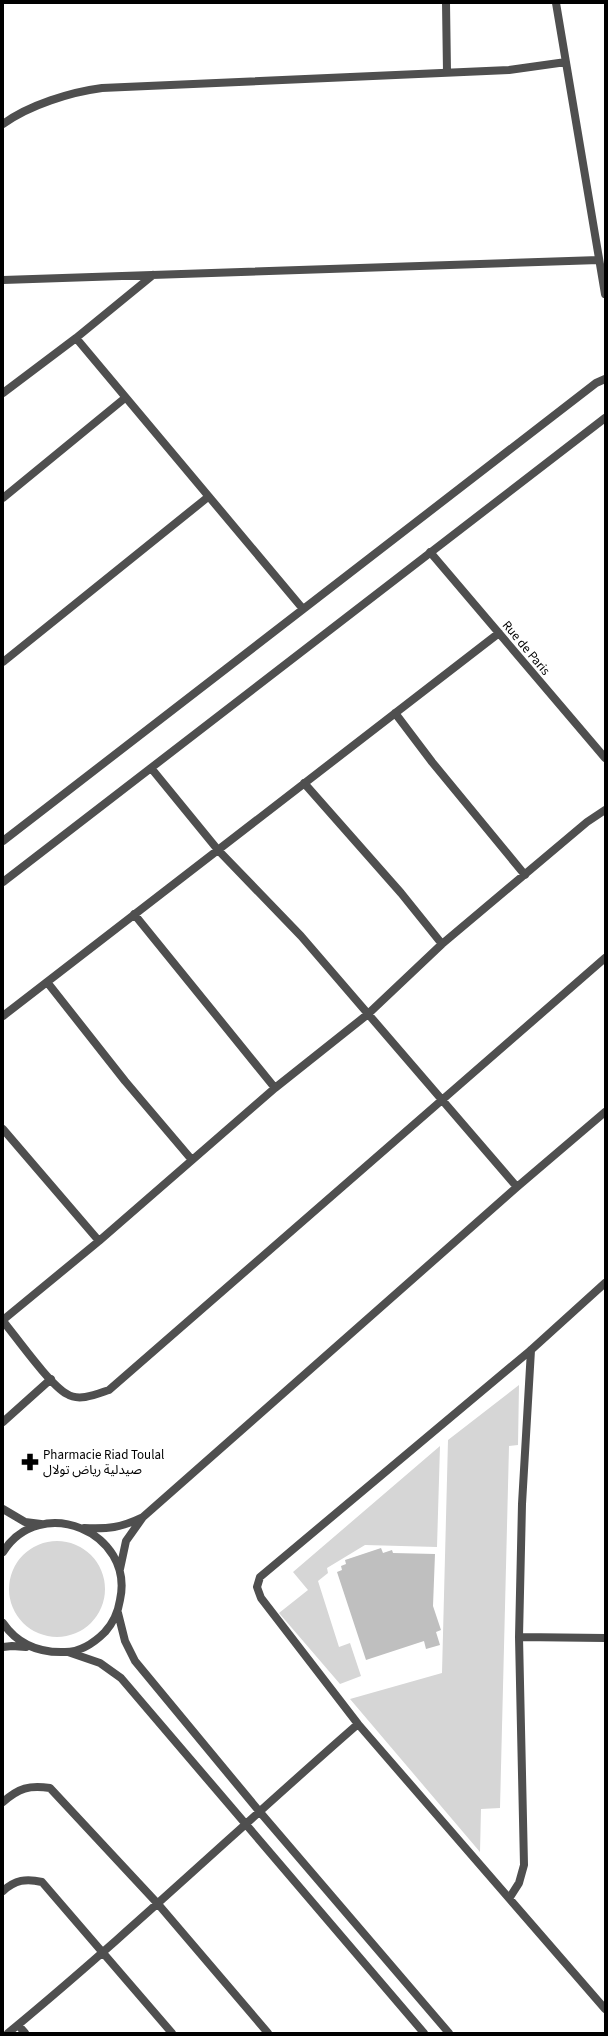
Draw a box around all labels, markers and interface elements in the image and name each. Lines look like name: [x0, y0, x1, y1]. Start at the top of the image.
street label: Rue de Paris: [498, 617, 555, 680]
place label: Pharmacie Riad Toulal صيدلية رياض تولال: [43, 1446, 164, 1479]
pharmacy icon: Pharmacie Riad Toulal صيدلية رياض تولال: [20, 1452, 40, 1472]

